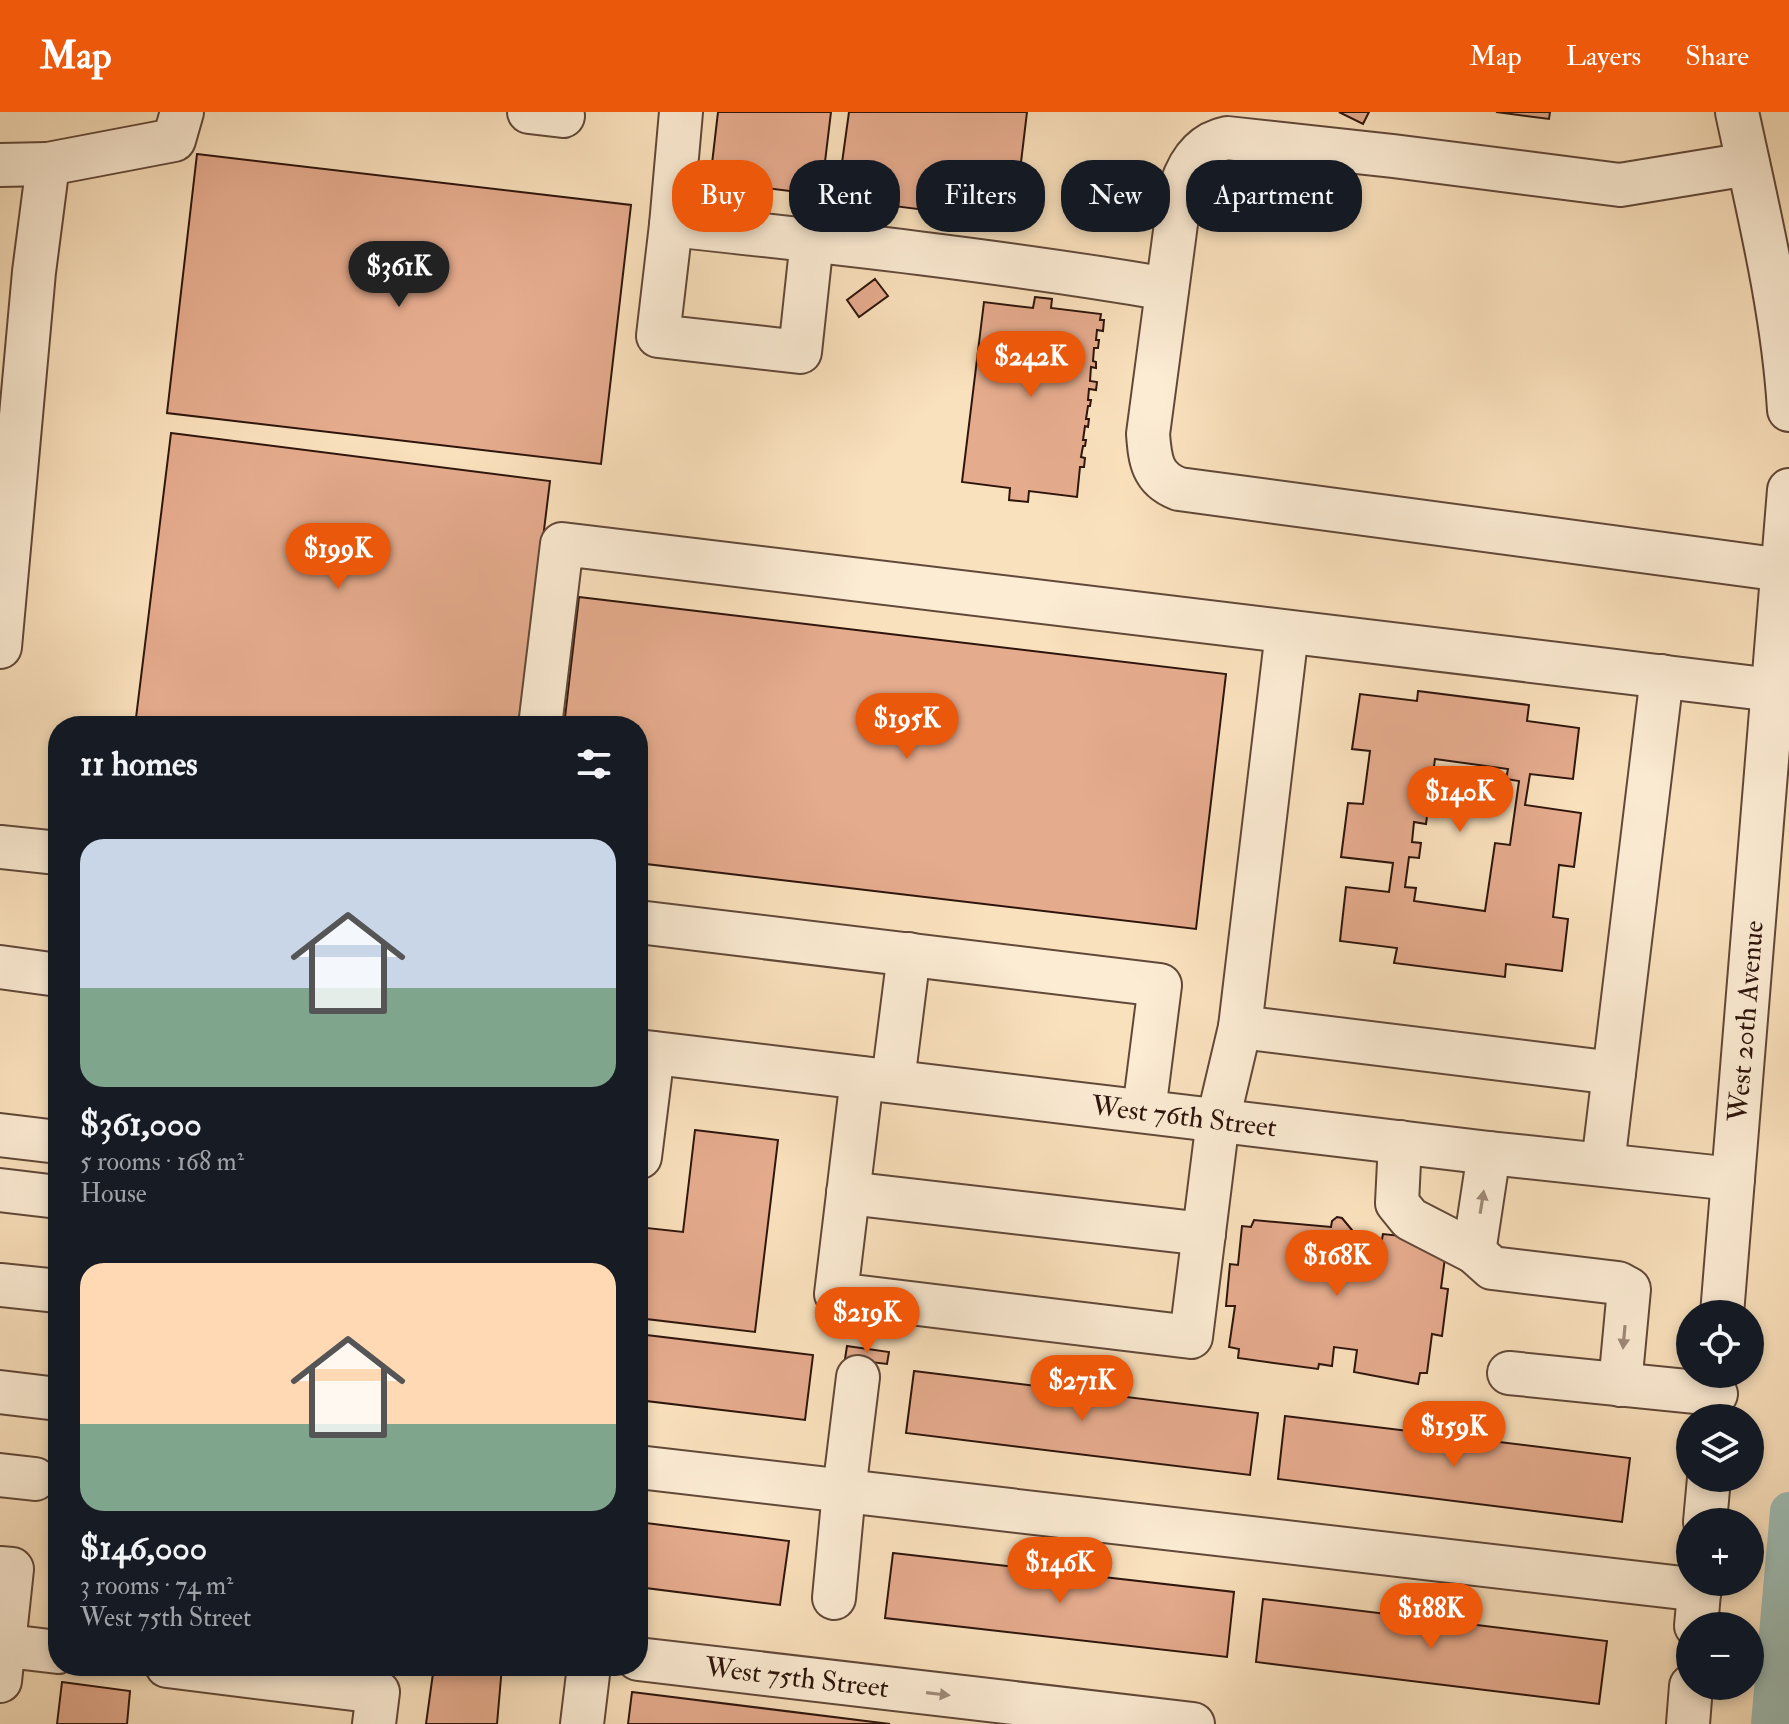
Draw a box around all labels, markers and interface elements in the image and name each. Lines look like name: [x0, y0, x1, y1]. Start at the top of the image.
text: Map: [40, 32, 111, 80]
text: Map: [1469, 39, 1522, 74]
text: Layers: [1566, 39, 1641, 74]
text: Share: [1685, 39, 1749, 74]
chip: Buy: [672, 160, 773, 232]
chip: Rent: [789, 160, 900, 232]
chip: Filters: [916, 160, 1045, 232]
chip: New: [1061, 160, 1170, 232]
chip: Apartment: [1186, 160, 1362, 232]
pin: $361K: [343, 241, 455, 309]
text: $361K: [366, 251, 432, 283]
pin: $242K: [975, 331, 1087, 399]
text: $242K: [994, 341, 1068, 373]
pin: $199K: [282, 523, 394, 591]
text: $199K: [304, 533, 372, 565]
pin: $195K: [851, 693, 963, 761]
text: $195K: [874, 703, 940, 735]
icon: filters: [572, 742, 616, 786]
text: 11 homes: [80, 743, 198, 786]
pin: $140K: [1404, 766, 1516, 834]
text: $140K: [1425, 776, 1495, 808]
icon: home: [276, 891, 420, 1035]
street label: West 20th Avenue: [1720, 919, 1771, 1124]
street label: West 76th Street: [1088, 1088, 1279, 1145]
text: $361,000: [80, 1103, 202, 1146]
text: 5 rooms · 168 m²: [80, 1146, 244, 1178]
text: House: [80, 1178, 147, 1210]
one-way arrow: [1476, 1189, 1489, 1214]
pin: $168K: [1281, 1230, 1393, 1298]
text: $168K: [1303, 1240, 1371, 1272]
pin: $219K: [811, 1287, 923, 1355]
text: $219K: [833, 1297, 901, 1329]
map controls: [1676, 1300, 1764, 1700]
button: locate: [1676, 1300, 1764, 1388]
icon: home: [276, 1315, 420, 1459]
one-way arrow: [1618, 1325, 1631, 1350]
pin: $271K: [1026, 1355, 1138, 1423]
text: $271K: [1048, 1365, 1116, 1397]
pin: $159K: [1398, 1401, 1510, 1469]
button: layers: [1676, 1404, 1764, 1492]
text: $159K: [1421, 1411, 1487, 1443]
button: +: [1676, 1508, 1764, 1596]
text: $146,000: [80, 1527, 207, 1570]
pin: $146K: [1004, 1537, 1116, 1605]
text: $146K: [1025, 1547, 1095, 1579]
text: 3 rooms · 74 m²: [80, 1570, 233, 1602]
pin: $188K: [1375, 1583, 1487, 1651]
text: $188K: [1398, 1593, 1464, 1625]
text: West 75th Street: [80, 1602, 251, 1634]
button: −: [1676, 1612, 1764, 1700]
street label: West 75th Street: [702, 1649, 891, 1706]
one-way arrow: [926, 1688, 951, 1701]

